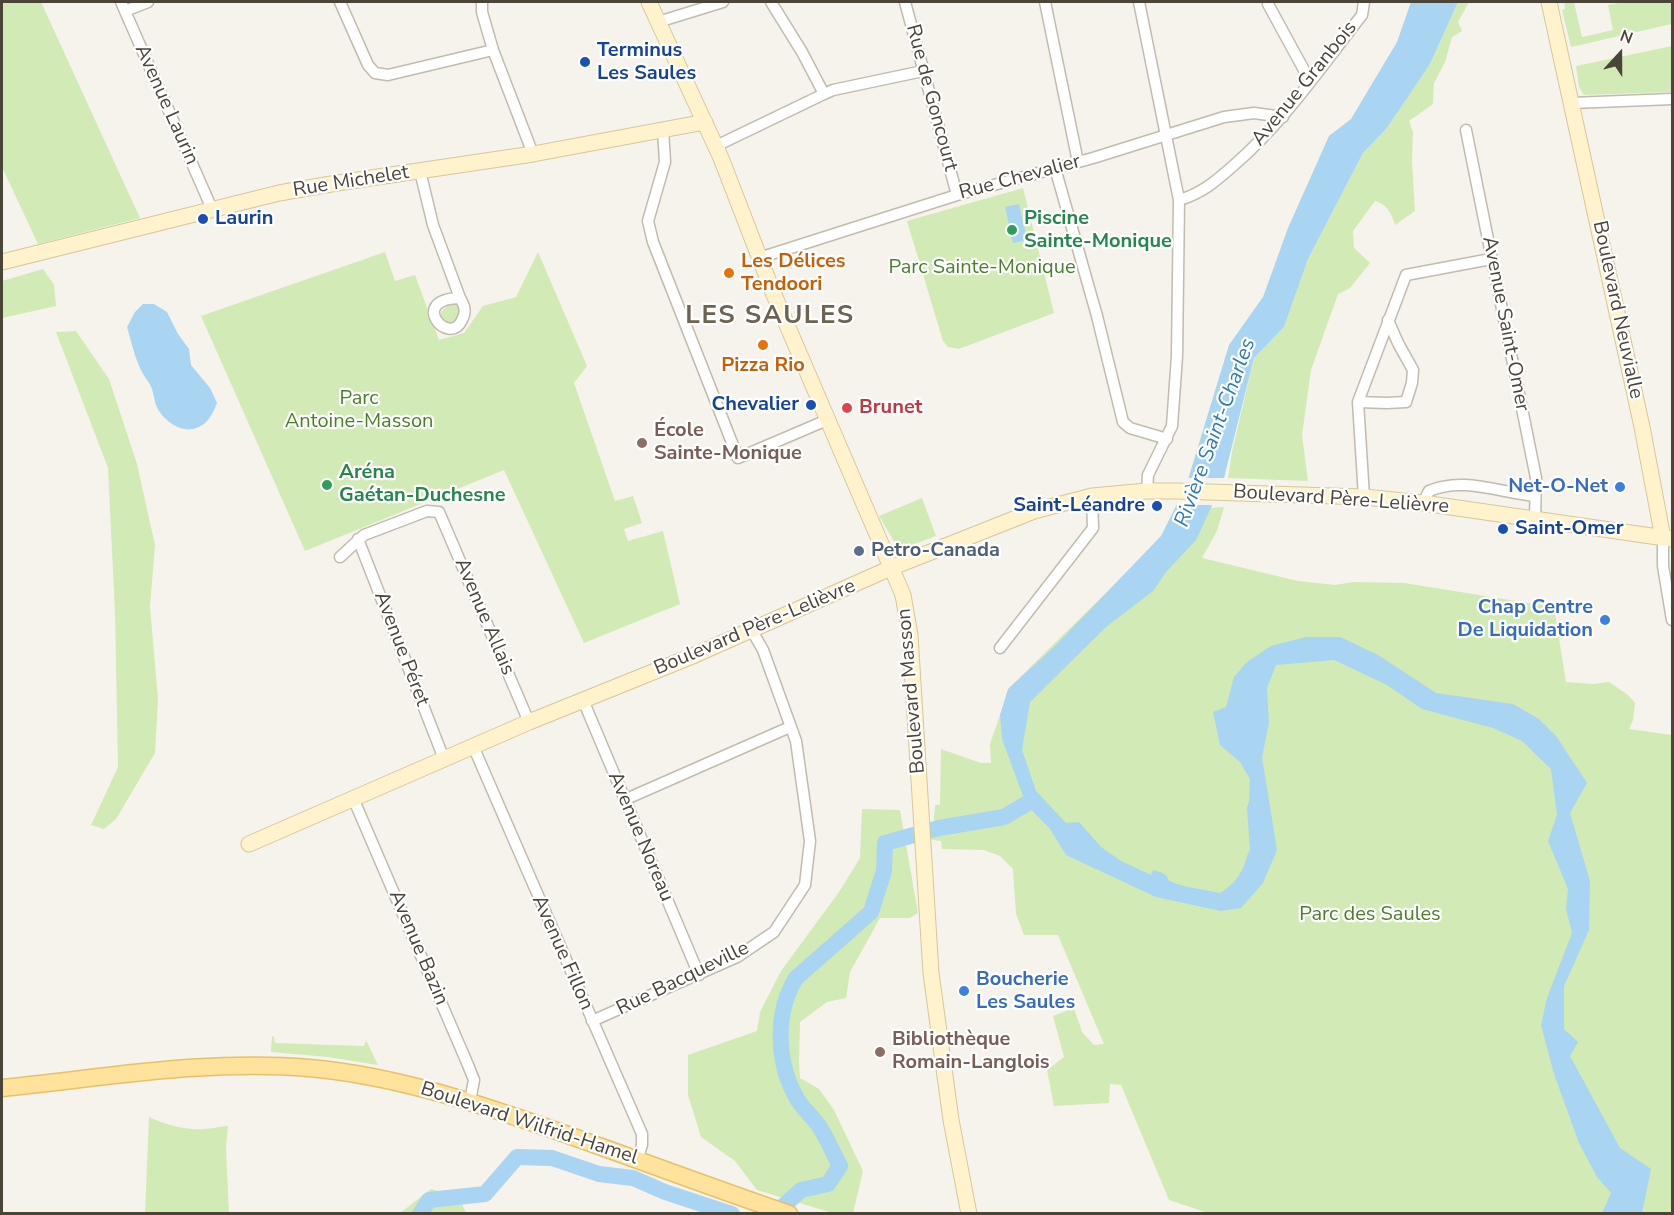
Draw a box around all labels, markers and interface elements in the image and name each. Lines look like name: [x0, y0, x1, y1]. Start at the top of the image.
street label: Avenue Granbois: [1247, 17, 1363, 151]
street label: Rue de Goncourt: [900, 22, 962, 174]
north arrow: [1590, 24, 1650, 84]
text: N: [1617, 25, 1636, 50]
place label: Terminus Les Saules: [597, 39, 696, 86]
street label: Avenue Laurin: [129, 41, 203, 169]
marker: Terminus Les Saules: [578, 55, 592, 69]
street label: Rue Chevalier: [957, 150, 1083, 206]
street label: Rue Michelet: [291, 161, 411, 203]
place label: Laurin: [215, 207, 273, 231]
place label: Piscine Sainte-Monique: [1024, 207, 1172, 254]
marker: Laurin: [196, 212, 210, 226]
street label: Boulevard Neuvialle: [1586, 219, 1648, 401]
marker: Piscine Sainte-Monique: [1005, 223, 1019, 237]
street label: Avenue Saint-Omer: [1476, 235, 1534, 413]
place label: Les Délices Tendoori: [741, 250, 846, 297]
park label: Parc Sainte-Monique: [888, 256, 1076, 280]
marker: Les Délices Tendoori: [722, 266, 736, 280]
district label: LES SAULES: [685, 301, 855, 333]
water label: Rivière Saint-Charles: [1170, 335, 1262, 531]
marker: Pizza Rio: [756, 338, 770, 352]
place label: Pizza Rio: [721, 354, 805, 378]
park label: Parc Antoine-Masson: [285, 387, 433, 434]
place label: Chevalier: [712, 393, 799, 417]
place label: Brunet: [859, 396, 922, 420]
marker: Chevalier: [804, 398, 818, 412]
marker: Brunet: [840, 401, 854, 415]
place label: École Sainte-Monique: [654, 419, 802, 466]
marker: École Sainte-Monique: [635, 436, 649, 450]
place label: Aréna Gaétan-Duchesne: [339, 461, 506, 508]
place label: Net-O-Net: [1508, 475, 1608, 499]
marker: Aréna Gaétan-Duchesne: [320, 478, 334, 492]
street label: Boulevard Père-Lelièvre: [1232, 480, 1450, 520]
marker: Net-O-Net: [1613, 480, 1627, 494]
place label: Saint-Léandre: [1013, 494, 1145, 518]
marker: Saint-Léandre: [1150, 499, 1164, 513]
place label: Saint-Omer: [1515, 517, 1624, 541]
marker: Saint-Omer: [1496, 522, 1510, 536]
place label: Petro-Canada: [871, 539, 1000, 563]
marker: Petro-Canada: [852, 544, 866, 558]
street label: Avenue Allais: [449, 555, 519, 679]
street label: Boulevard Père-Lelièvre: [651, 575, 859, 681]
street label: Avenue Péret: [368, 588, 434, 710]
place label: Chap Centre De Liquidation: [1458, 596, 1593, 643]
street label: Boulevard Masson: [893, 607, 931, 775]
marker: Chap Centre De Liquidation: [1598, 613, 1612, 627]
street label: Avenue Noreau: [602, 769, 678, 905]
street label: Avenue Bazin: [383, 887, 453, 1009]
street label: Avenue Fillon: [526, 892, 598, 1014]
park label: Parc des Saules: [1299, 903, 1441, 927]
street label: Rue Bacqueville: [613, 937, 753, 1021]
place label: Boucherie Les Saules: [976, 968, 1075, 1015]
marker: Boucherie Les Saules: [957, 984, 971, 998]
place label: Bibliothèque Romain-Langlois: [892, 1028, 1050, 1075]
marker: Bibliothèque Romain-Langlois: [873, 1045, 887, 1059]
street label: Boulevard Wilfrid-Hamel: [417, 1077, 641, 1171]

